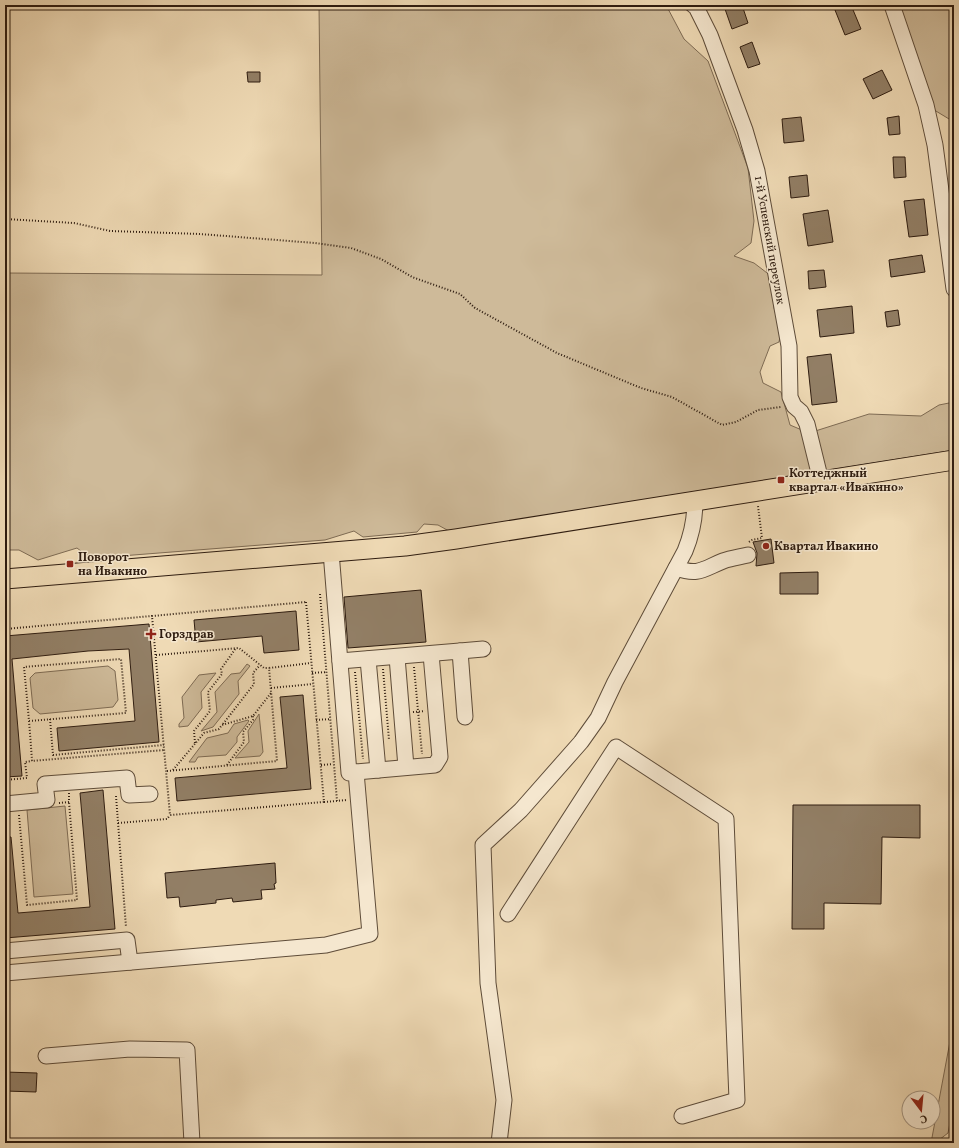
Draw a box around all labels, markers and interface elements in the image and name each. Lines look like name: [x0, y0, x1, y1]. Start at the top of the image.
street label: 1-й Успенский переулок: [750, 175, 788, 306]
place label: Коттеджный квартал «Ивакино»: [789, 466, 904, 496]
marker: Коттеджный квартал «Ивакино»: [776, 475, 786, 485]
place label: Квартал Ивакино: [774, 539, 879, 555]
marker: Квартал Ивакино: [761, 541, 771, 551]
place label: Поворот на Ивакино: [78, 550, 147, 580]
marker: Поворот на Ивакино: [65, 559, 75, 569]
place label: Горздрав: [159, 627, 214, 643]
marker: Горздрав: [146, 629, 156, 639]
north arrow: [901, 1090, 941, 1130]
text: С: [918, 1110, 929, 1126]

